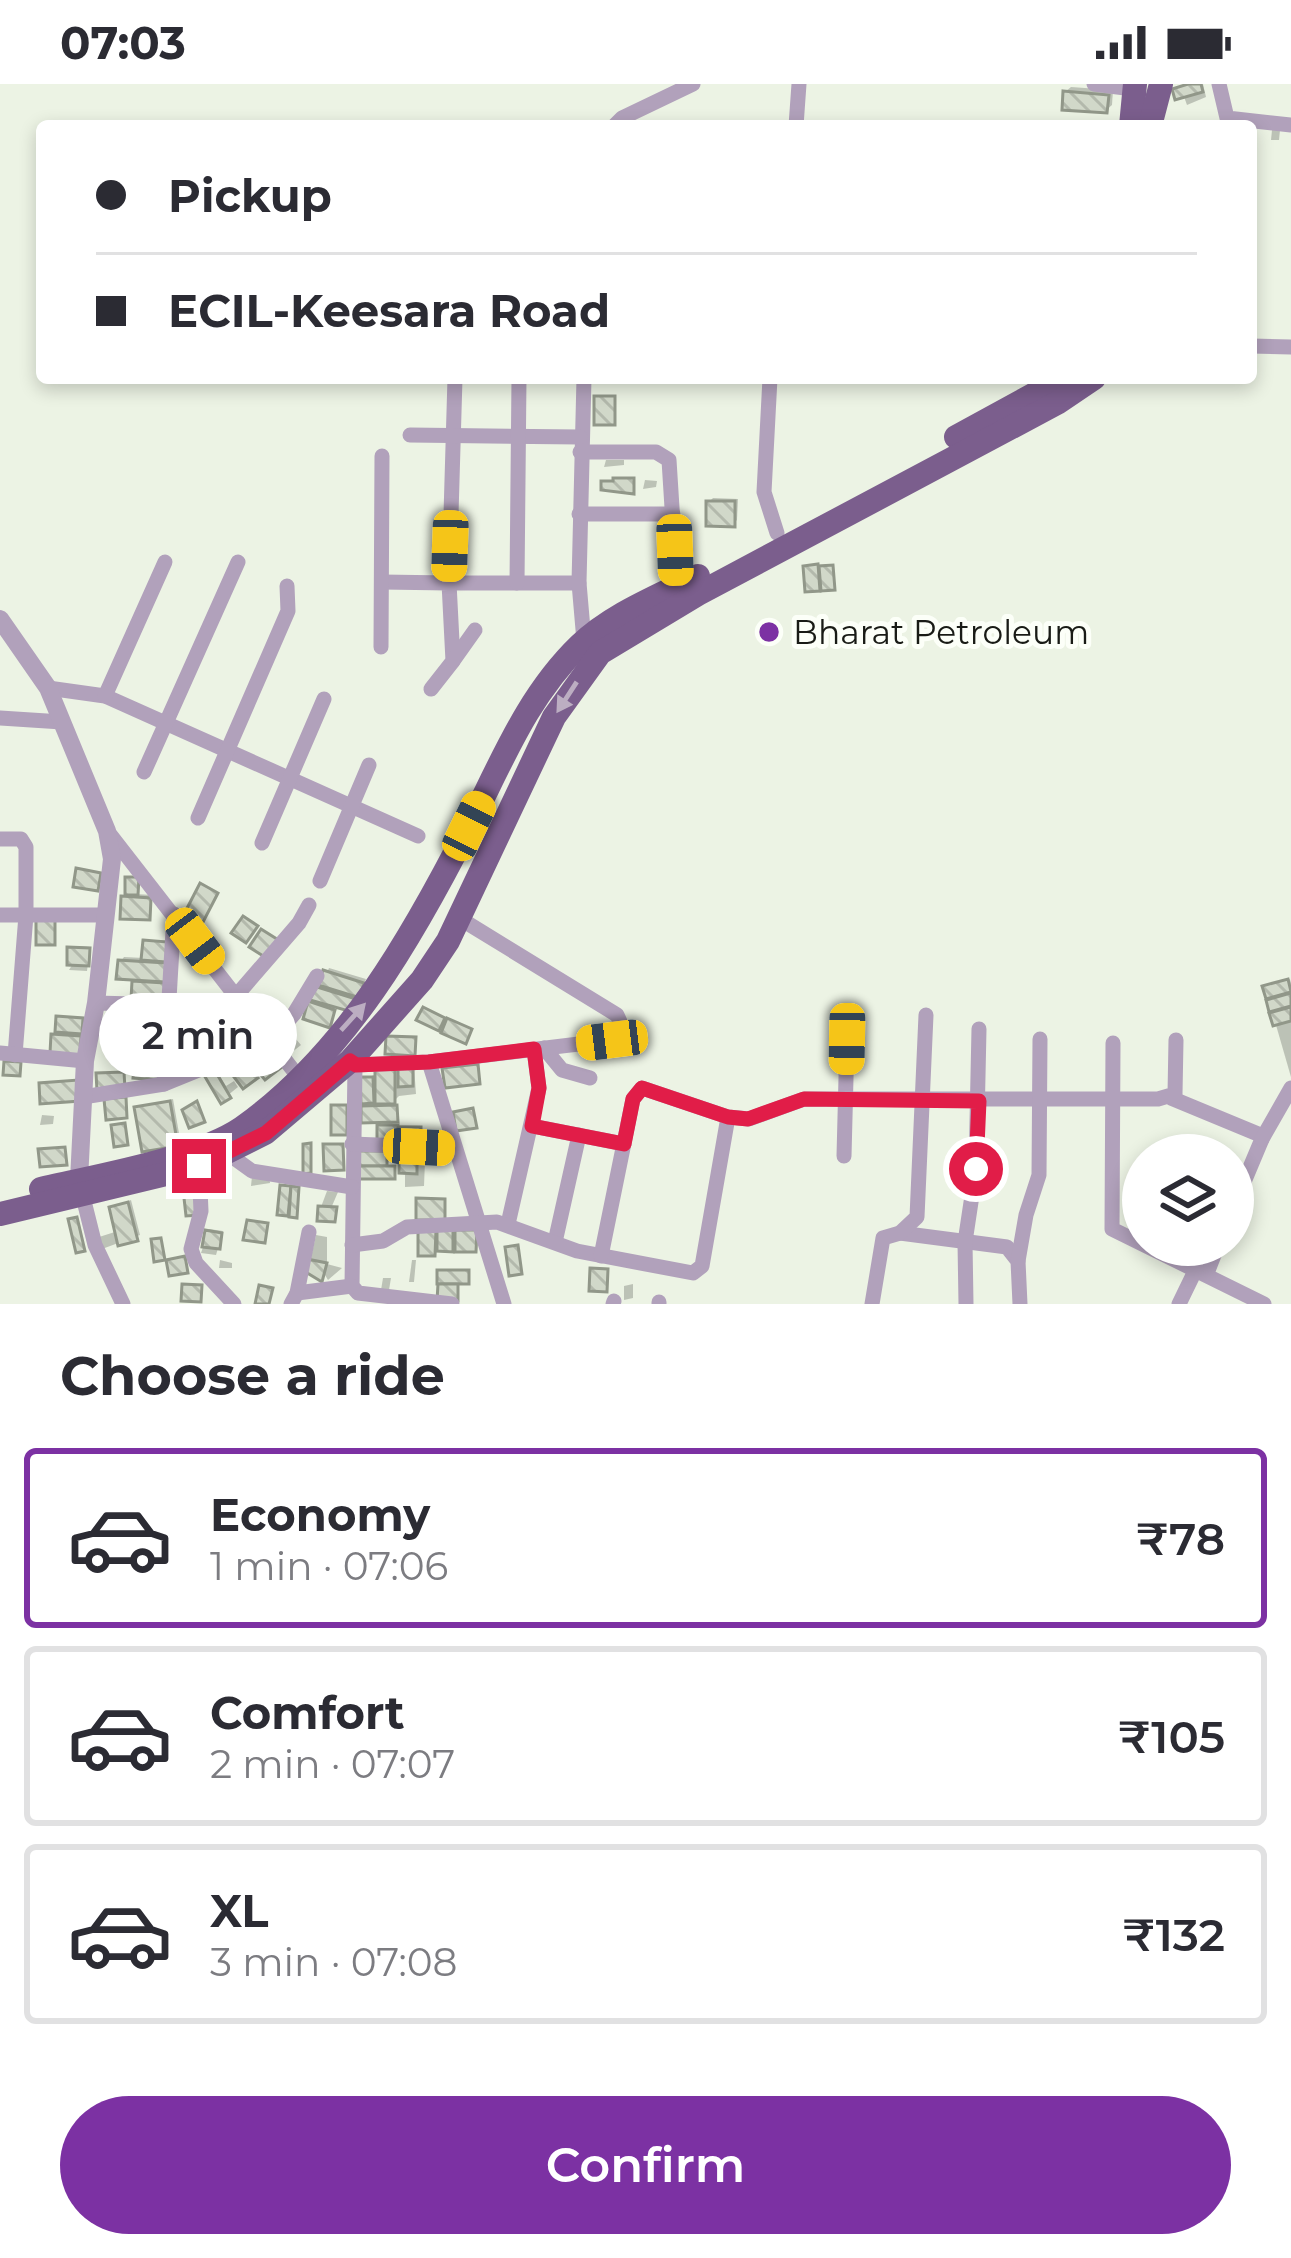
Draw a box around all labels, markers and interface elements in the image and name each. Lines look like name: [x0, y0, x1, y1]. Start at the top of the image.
text: 07:03: [60, 15, 186, 70]
text: Pickup: [168, 168, 332, 223]
text: ECIL-Keesara Road: [168, 283, 610, 338]
car: [431, 509, 469, 583]
car: [656, 513, 694, 587]
place label: Bharat Petroleum: [793, 612, 1089, 652]
marker: Bharat Petroleum: [756, 619, 782, 645]
one-way arrow: [557, 680, 578, 714]
car: [437, 786, 501, 866]
car: [159, 901, 231, 981]
callout: 2 min: [100, 992, 298, 1076]
one-way arrow: [339, 1002, 367, 1031]
car: [828, 1003, 866, 1075]
text: 2 min: [142, 1011, 254, 1059]
car: [574, 1018, 650, 1062]
car: [382, 1127, 456, 1167]
map controls: [1122, 1134, 1254, 1266]
button: layers: [1122, 1134, 1254, 1266]
route end: [172, 1139, 226, 1193]
route start: [949, 1142, 1003, 1196]
text: Choose a ride: [60, 1343, 445, 1409]
icon: car: [66, 1484, 174, 1592]
text: Economy: [210, 1487, 430, 1542]
text: ₹78: [1136, 1511, 1225, 1566]
text: 1 min · 07:06: [210, 1542, 448, 1590]
icon: car: [66, 1682, 174, 1790]
text: Comfort: [210, 1685, 405, 1740]
text: ₹105: [1118, 1709, 1225, 1764]
text: 2 min · 07:07: [210, 1740, 455, 1788]
icon: car: [66, 1880, 174, 1988]
text: XL: [210, 1883, 268, 1938]
text: ₹132: [1123, 1907, 1225, 1962]
text: 3 min · 07:08: [210, 1938, 457, 1986]
button: Confirm: [60, 2096, 1231, 2234]

